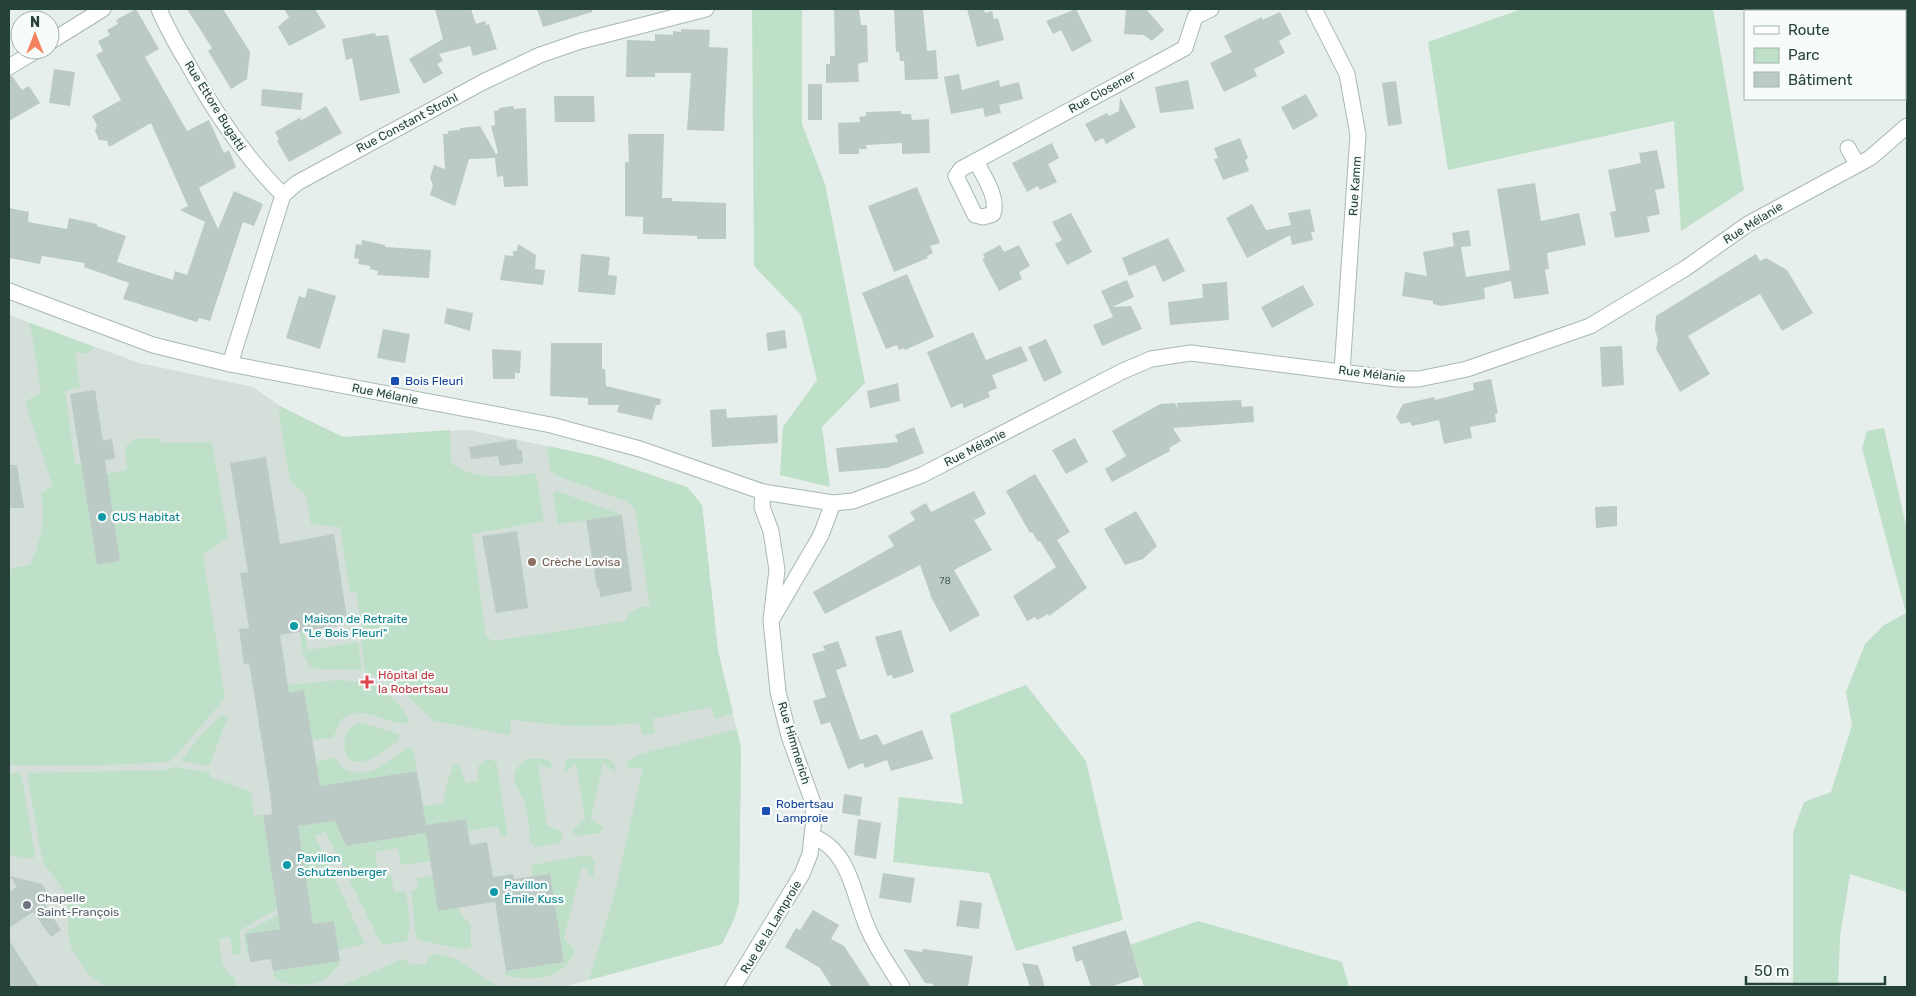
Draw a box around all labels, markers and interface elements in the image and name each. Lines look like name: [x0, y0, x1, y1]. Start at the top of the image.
north arrow: [10, 10, 60, 60]
legend: [1744, 10, 1906, 100]
text: N: [30, 14, 40, 31]
text: Route: [1788, 21, 1830, 39]
text: Parc: [1788, 46, 1820, 64]
street label: Rue Ettore Bugatti: [182, 58, 248, 154]
street label: Rue Closener: [1066, 68, 1138, 116]
text: Bâtiment: [1788, 71, 1852, 89]
street label: Rue Constant Strohl: [354, 90, 460, 156]
street label: Rue Kamm: [1346, 156, 1364, 216]
street label: Rue Mélanie: [1721, 199, 1786, 247]
street label: Rue Mélanie: [1338, 363, 1407, 385]
place label: Bois Fleuri: [405, 374, 463, 388]
marker: Bois Fleuri: [389, 375, 401, 387]
street label: Rue Mélanie: [351, 381, 420, 407]
street label: Rue Mélanie: [942, 426, 1008, 470]
place label: CUS Habitat: [112, 510, 180, 524]
marker: CUS Habitat: [96, 511, 108, 523]
place label: Crèche Lovisa: [542, 555, 620, 569]
marker: Crèche Lovisa: [526, 556, 538, 568]
house number: 78: [939, 575, 951, 587]
place label: Maison de Retraite "Le Bois Fleuri": [304, 612, 408, 640]
marker: Maison de Retraite "Le Bois Fleuri": [288, 620, 300, 632]
place label: Hôpital de la Robertsau: [378, 668, 448, 696]
marker: Hôpital de la Robertsau: [360, 675, 374, 689]
street label: Rue Himmerich: [775, 700, 813, 786]
place label: Robertsau Lamproie: [776, 797, 834, 825]
marker: Robertsau Lamproie: [760, 805, 772, 817]
place label: Pavillon Schutzenberger: [297, 851, 388, 879]
marker: Pavillon Schutzenberger: [281, 859, 293, 871]
place label: Pavillon Émile Kuss: [504, 878, 564, 906]
street label: Rue de la Lamproie: [738, 878, 804, 976]
marker: Pavillon Émile Kuss: [488, 886, 500, 898]
place label: Chapelle Saint-François: [37, 891, 119, 919]
marker: Chapelle Saint-François: [21, 899, 33, 911]
scale bar: [1746, 954, 1885, 986]
text: 50 m: [1754, 962, 1789, 980]

